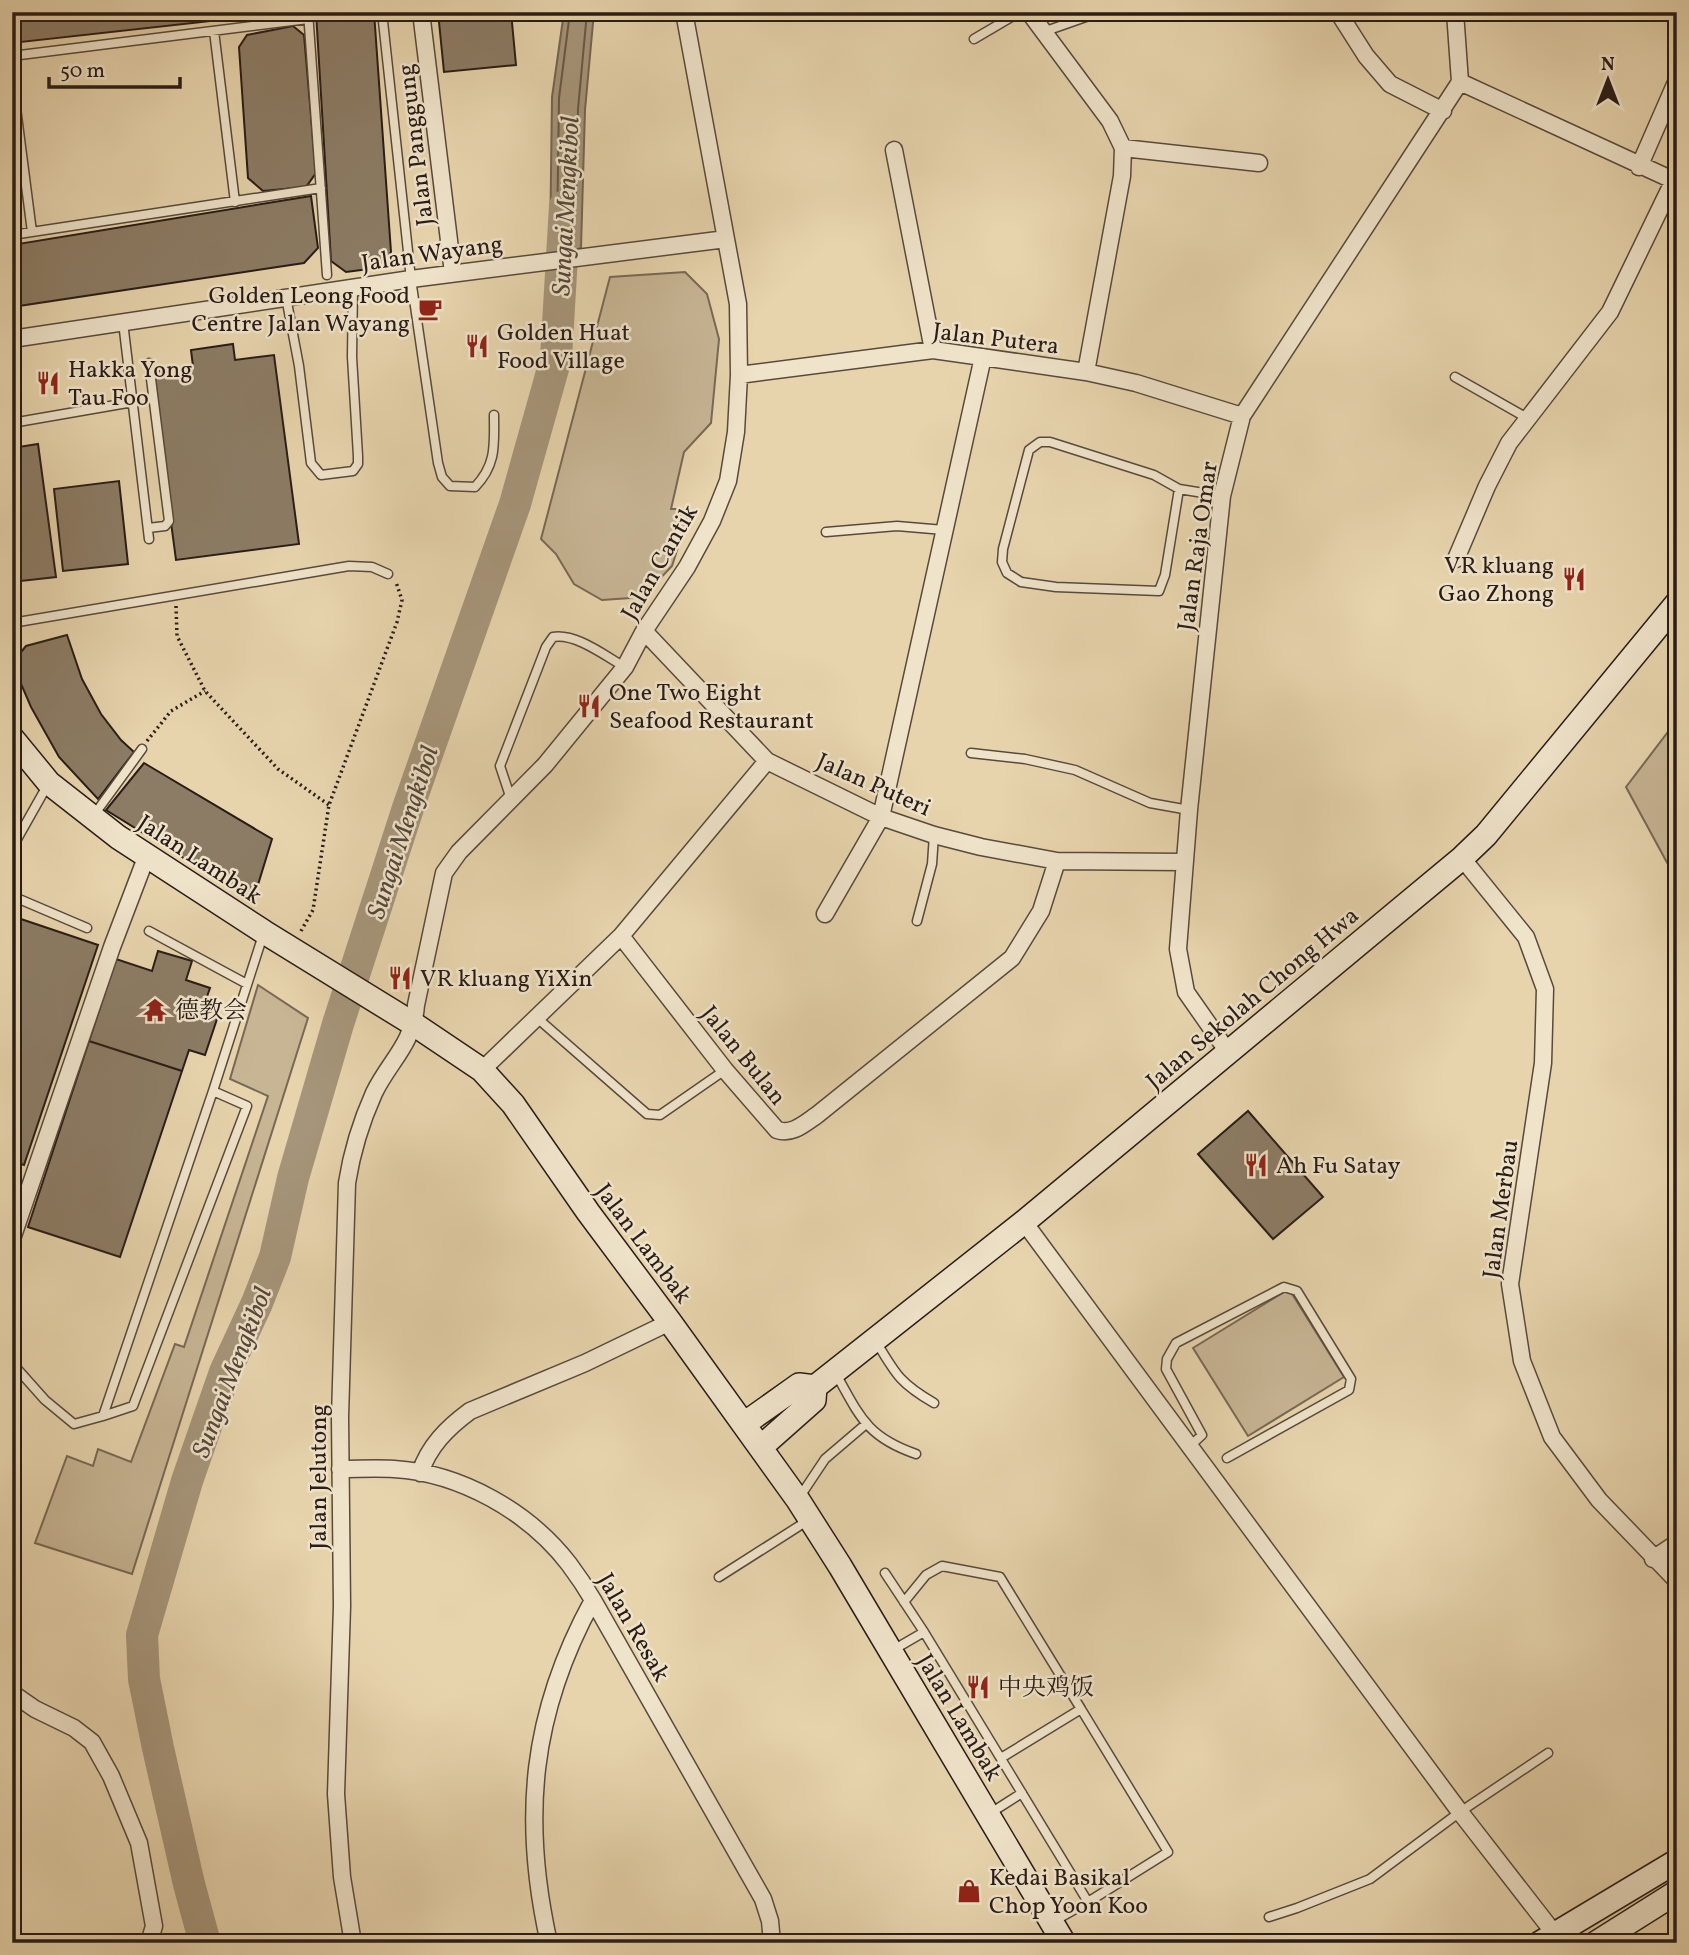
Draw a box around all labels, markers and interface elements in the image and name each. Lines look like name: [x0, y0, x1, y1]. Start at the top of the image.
scale bar: [49, 46, 180, 90]
north arrow: [1574, 46, 1644, 116]
text: N: [1601, 52, 1615, 78]
text: 50 m: [60, 57, 105, 86]
street label: Jalan Panggung: [390, 62, 444, 228]
water label: Sungai Mengkibol: [544, 115, 590, 297]
street label: Jalan Wayang: [359, 228, 505, 282]
place label: Golden Leong Food Centre Jalan Wayang: [191, 280, 410, 342]
cafe icon: Golden Leong Food Centre Jalan Wayang: [416, 295, 444, 323]
street label: Jalan Putera: [931, 315, 1061, 365]
place label: Golden Huat Food Village: [497, 317, 630, 379]
restaurant icon: Golden Huat Food Village: [463, 332, 491, 360]
place label: Hakka Yong Tau Foo: [68, 354, 193, 416]
restaurant icon: Hakka Yong Tau Foo: [34, 369, 62, 397]
street label: Jalan Raja Omar: [1170, 459, 1228, 633]
street label: Jalan Cantik: [614, 499, 708, 627]
place label: VR kluang Gao Zhong: [1438, 550, 1554, 612]
restaurant icon: VR kluang Gao Zhong: [1560, 565, 1588, 593]
place label: One Two Eight Seafood Restaurant: [609, 677, 814, 739]
restaurant icon: One Two Eight Seafood Restaurant: [575, 692, 603, 720]
water label: Sungai Mengkibol: [359, 741, 449, 924]
street label: Jalan Puteri: [810, 745, 936, 826]
street label: Jalan Lambak: [130, 808, 268, 914]
street label: Jalan Sekolah Chong Hwa: [1139, 900, 1367, 1099]
place label: VR kluang YiXin: [420, 963, 593, 997]
restaurant icon: VR kluang YiXin: [386, 964, 414, 992]
place label: 德教会: [175, 995, 247, 1029]
temple icon: 德教会: [141, 996, 169, 1024]
street label: Jalan Bulan: [691, 999, 793, 1114]
street label: Jalan Merbau: [1475, 1138, 1529, 1281]
place label: Ah Fu Satay: [1276, 1150, 1401, 1184]
restaurant icon: Ah Fu Satay: [1242, 1151, 1270, 1179]
street label: Jalan Lambak: [586, 1177, 699, 1311]
water label: Sungai Mengkibol: [184, 1282, 282, 1463]
street label: Jalan Jelutong: [303, 1404, 337, 1550]
street label: Jalan Resak: [587, 1567, 677, 1689]
street label: Jalan Lambak: [907, 1648, 1010, 1788]
place label: 中央鸡饭: [998, 1672, 1094, 1706]
restaurant icon: 中央鸡饭: [964, 1673, 992, 1701]
place label: Kedai Basikal Chop Yoon Koo: [989, 1862, 1148, 1924]
shop icon: Kedai Basikal Chop Yoon Koo: [955, 1877, 983, 1905]

